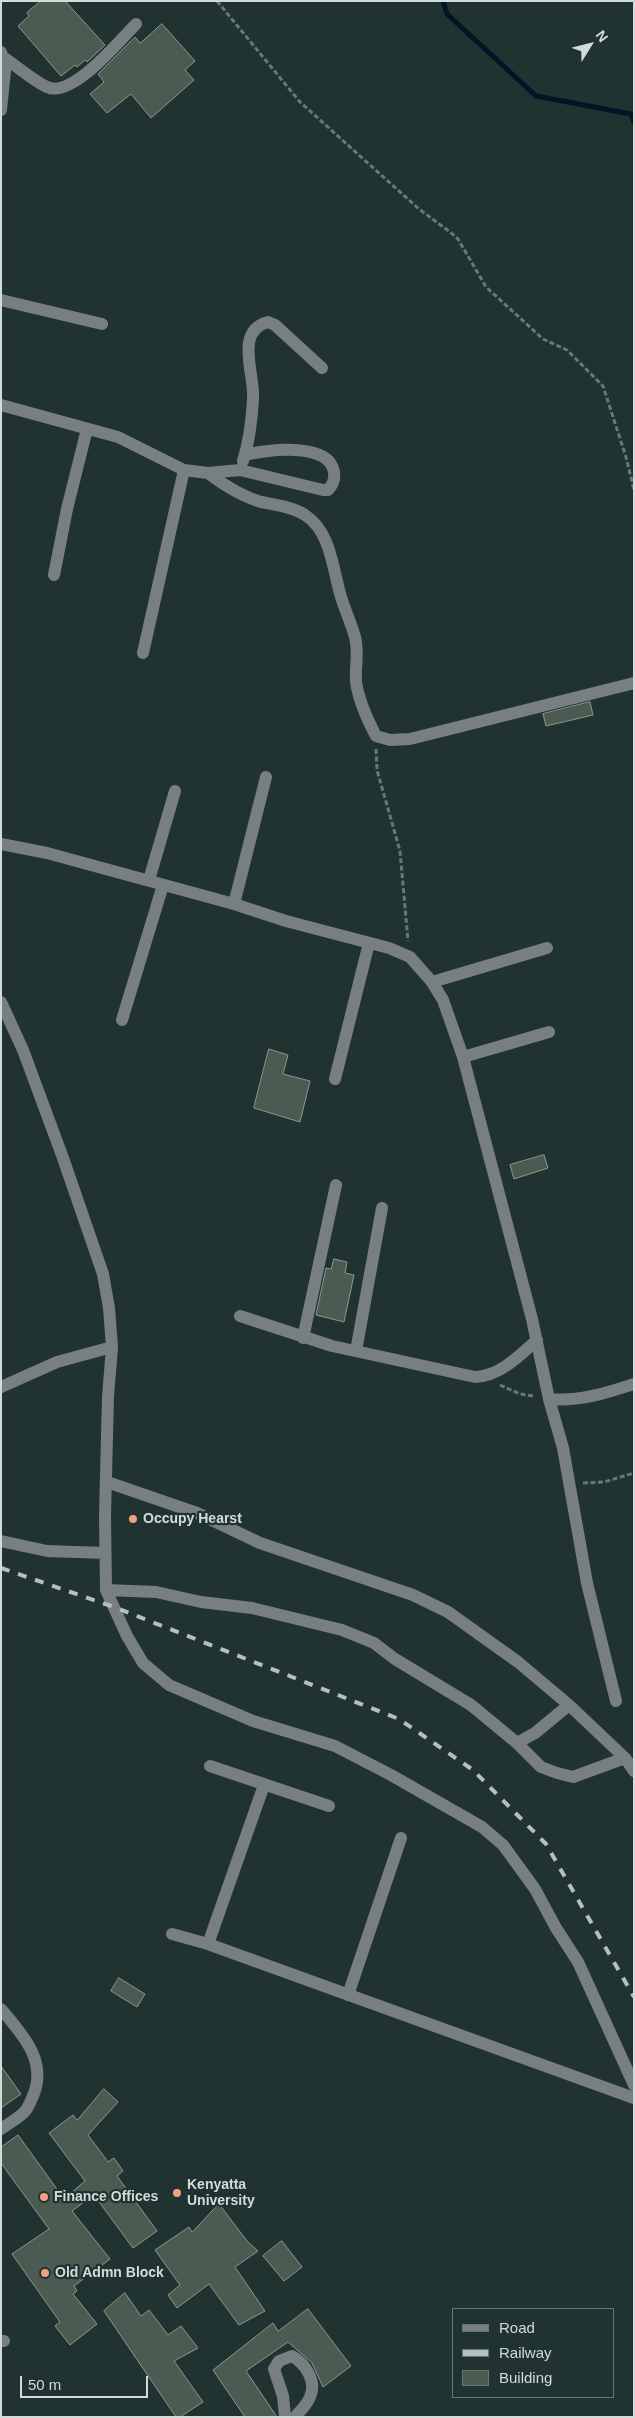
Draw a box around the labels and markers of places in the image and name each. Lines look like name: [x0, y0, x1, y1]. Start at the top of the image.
place label: Occupy Hearst: [143, 1511, 242, 1527]
marker: Occupy Hearst: [127, 1513, 139, 1525]
place label: Kenyatta University: [187, 2177, 255, 2210]
marker: Kenyatta University: [171, 2187, 183, 2199]
place label: Finance Offices: [54, 2189, 158, 2205]
marker: Finance Offices: [38, 2191, 50, 2203]
place label: Old Admn Block: [55, 2265, 164, 2281]
marker: Old Admn Block: [39, 2267, 51, 2279]

